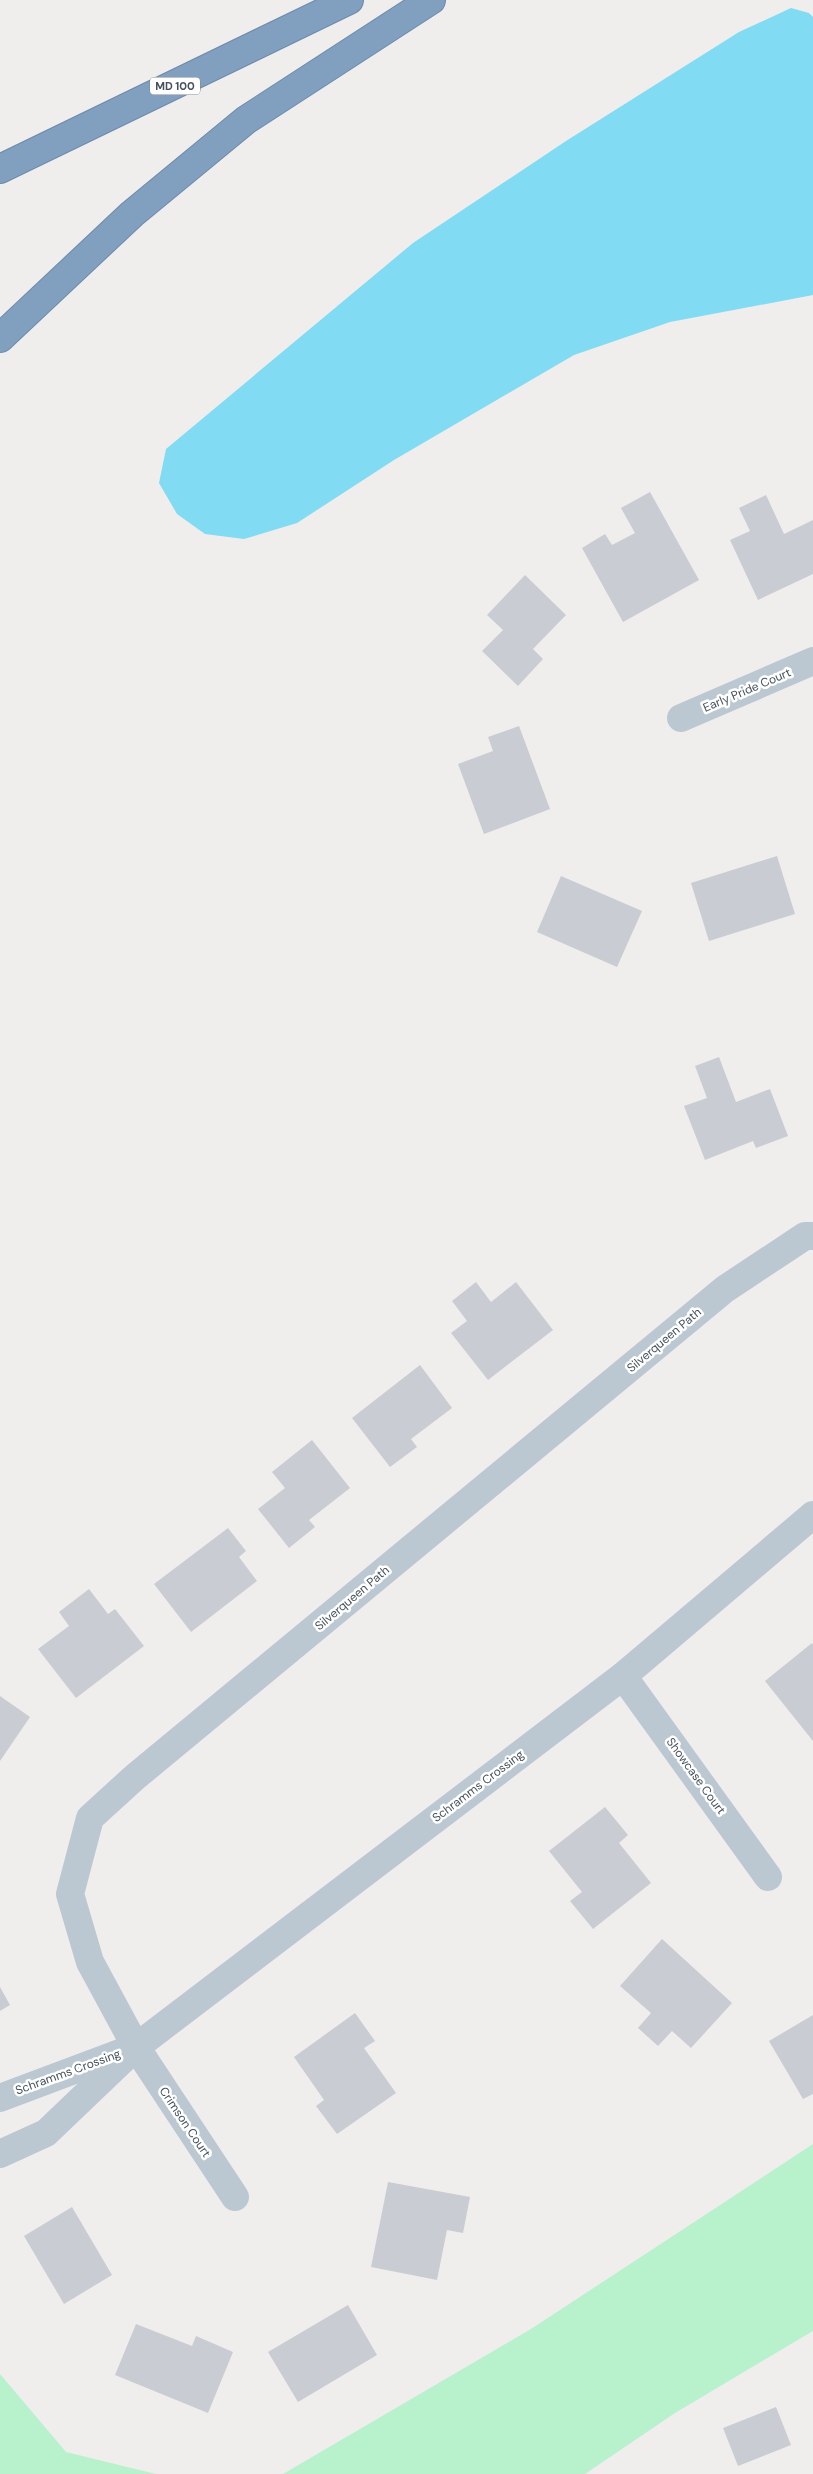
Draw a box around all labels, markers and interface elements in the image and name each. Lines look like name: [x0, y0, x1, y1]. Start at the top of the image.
road number: MD 100: [150, 78, 200, 94]
street label: Early Pride Court: [701, 664, 794, 716]
street label: Silverqueen Path: [623, 1304, 705, 1376]
street label: Silverqueen Path: [311, 1562, 393, 1634]
street label: Showcase Court: [663, 1735, 729, 1818]
street label: Schramms Crossing: [429, 1746, 527, 1826]
street label: Schramms Crossing: [13, 2045, 123, 2098]
street label: Crimson Court: [156, 2084, 215, 2161]

